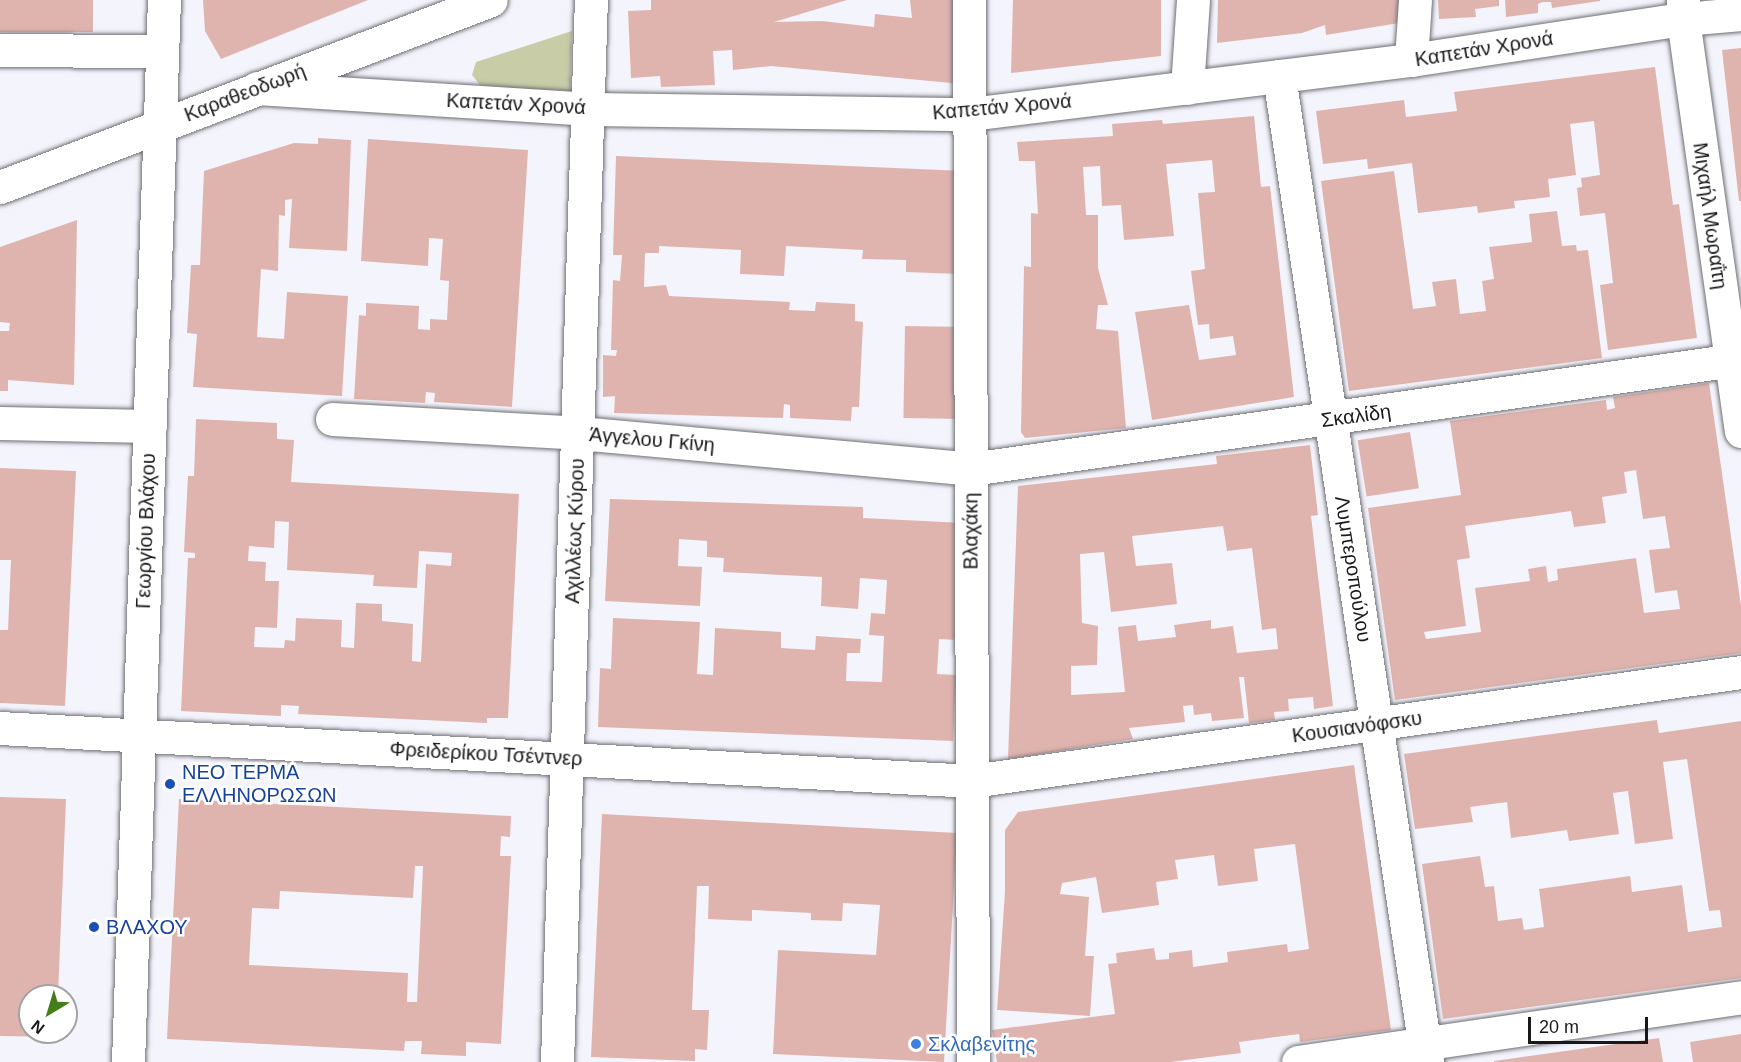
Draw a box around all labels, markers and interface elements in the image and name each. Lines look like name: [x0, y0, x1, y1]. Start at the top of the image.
street label: Καπετάν Χρονά: [1413, 26, 1555, 72]
street label: Καραθεοδωρή: [181, 59, 309, 127]
street label: Καπετάν Χρονά: [446, 88, 586, 120]
street label: Καπετάν Χρονά: [931, 89, 1073, 125]
street label: Μιχαήλ Μωραΐτη: [1688, 141, 1732, 291]
street label: Σκαλίδη: [1319, 399, 1393, 433]
street label: Άγγελου Γκίνη: [588, 423, 716, 457]
street label: Γεωργίου Βλάχου: [131, 453, 161, 609]
street label: Αχιλλέως Κύρου: [560, 458, 590, 604]
street label: Βλαχάκη: [959, 492, 983, 570]
street label: Λυμπεροπούλου: [1330, 494, 1376, 644]
street label: Κουσιανόφσκυ: [1291, 706, 1423, 748]
street label: Φρειδερίκου Τσέντνερ: [389, 737, 583, 771]
place label: ΝΕΟ ΤΕΡΜΑ ΕΛΛΗΝΟΡΩΣΩΝ: [182, 760, 337, 807]
marker: ΝΕΟ ΤΕΡΜΑ ΕΛΛΗΝΟΡΩΣΩΝ: [163, 777, 177, 791]
place label: ΒΛΑΧΟΥ: [106, 915, 188, 939]
marker: ΒΛΑΧΟΥ: [87, 920, 101, 934]
north arrow: [18, 984, 78, 1044]
scale bar: [1531, 1005, 1651, 1043]
text: N: [28, 1017, 48, 1037]
text: 20 m: [1539, 1017, 1579, 1037]
place label: Σκλαβενίτης: [928, 1032, 1035, 1056]
marker: Σκλαβενίτης: [909, 1037, 923, 1051]

